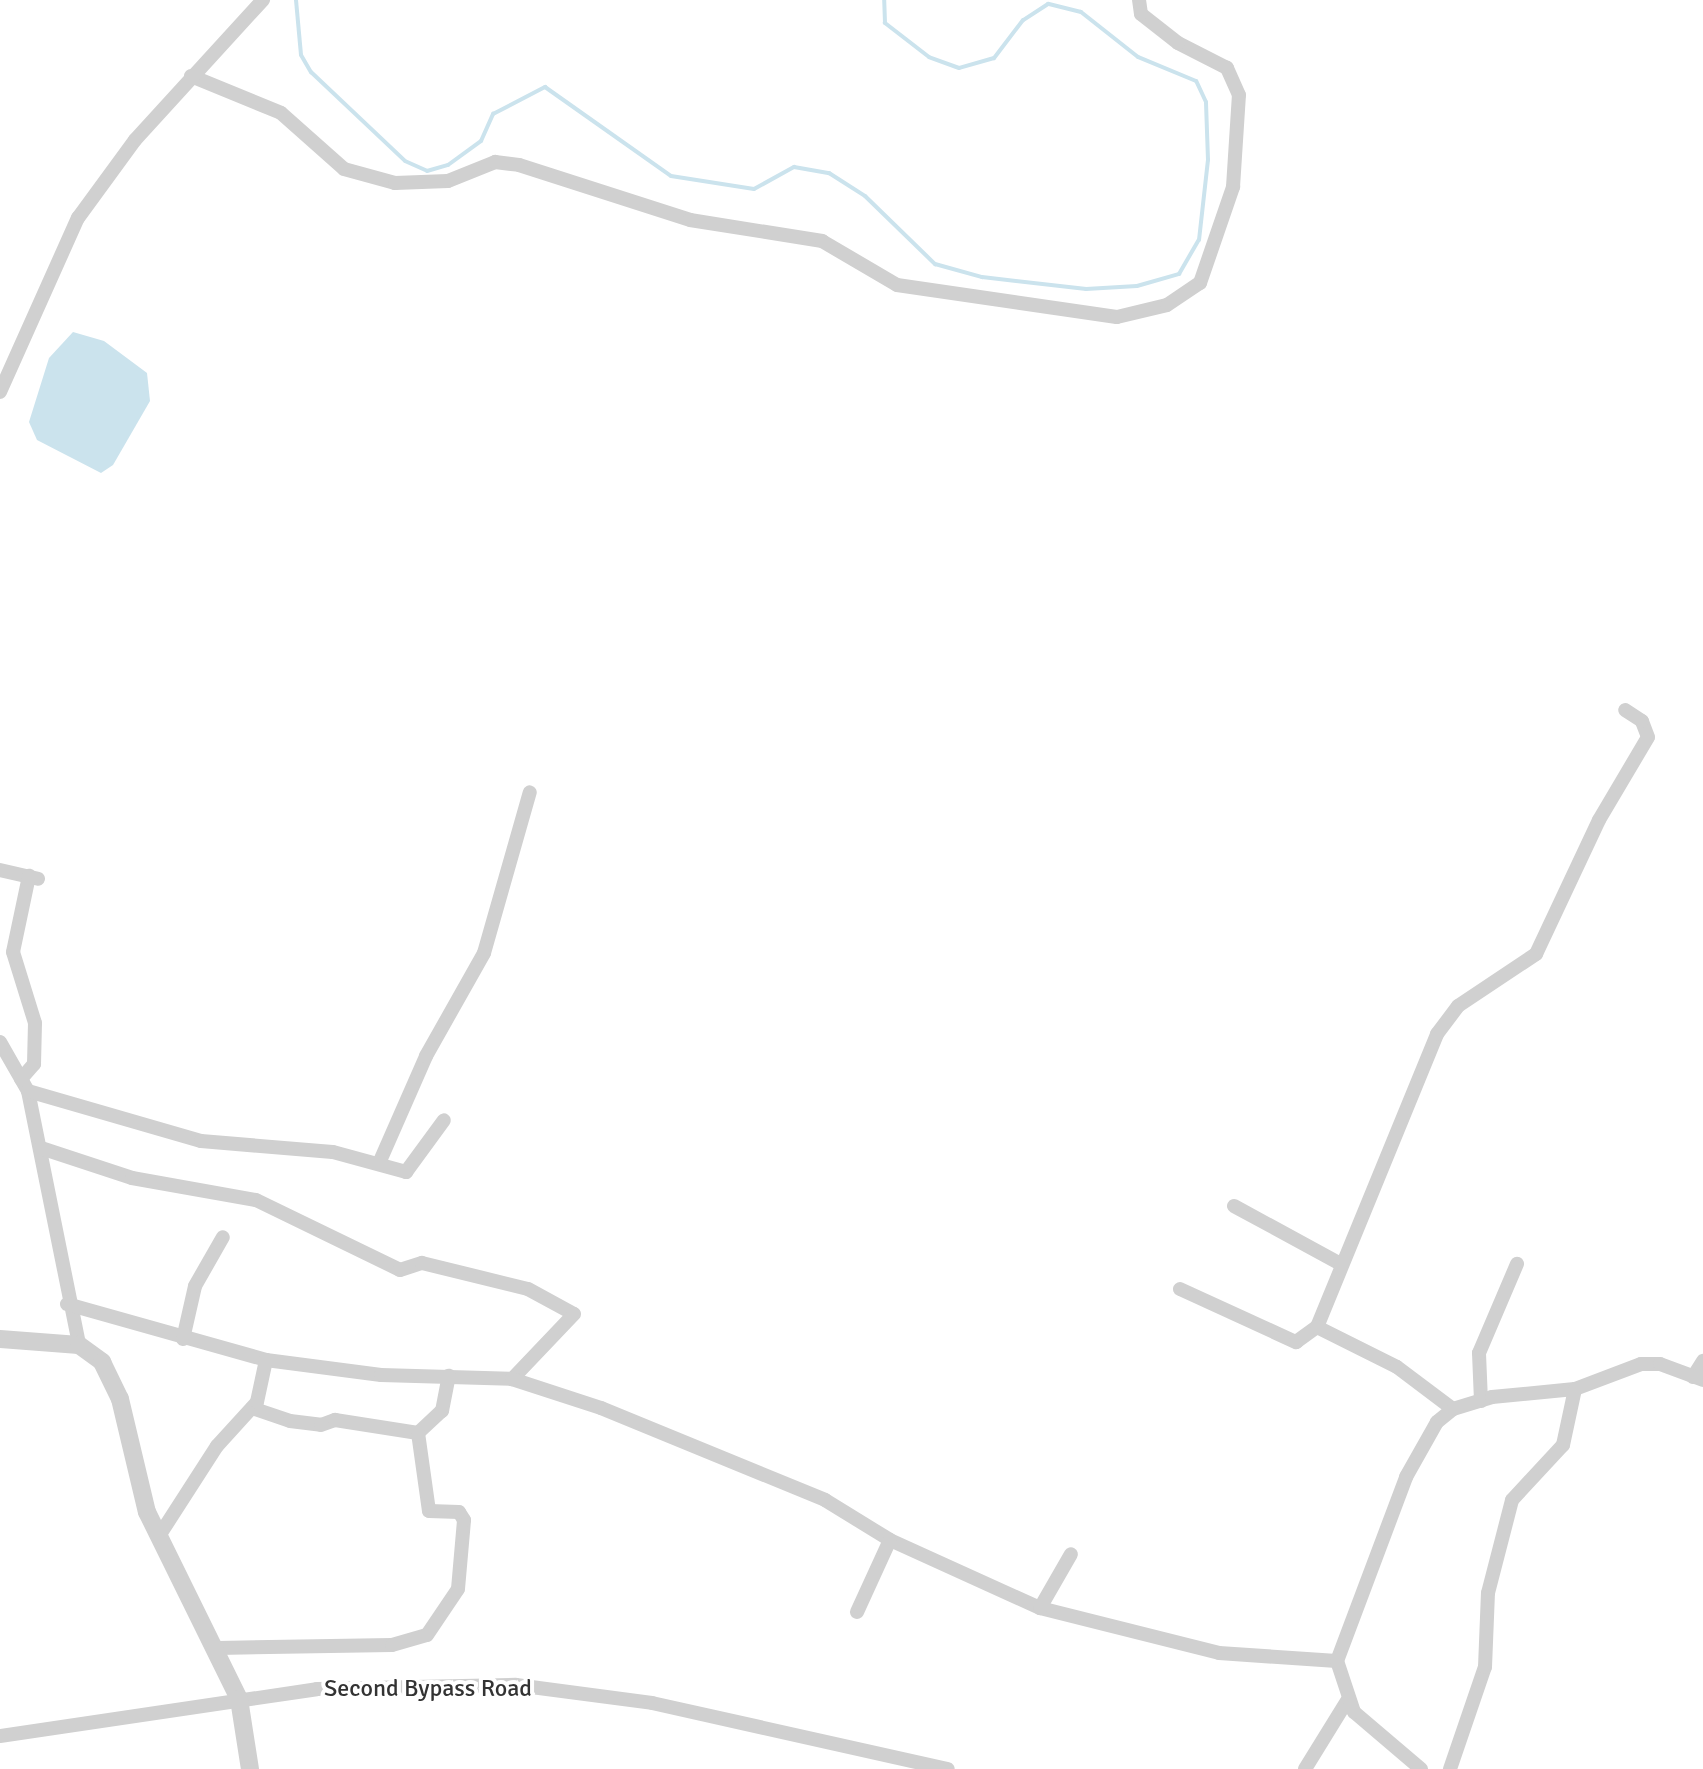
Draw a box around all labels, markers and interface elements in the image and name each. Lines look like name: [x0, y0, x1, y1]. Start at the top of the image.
street label: Second Bypass Road: [324, 1675, 532, 1703]

